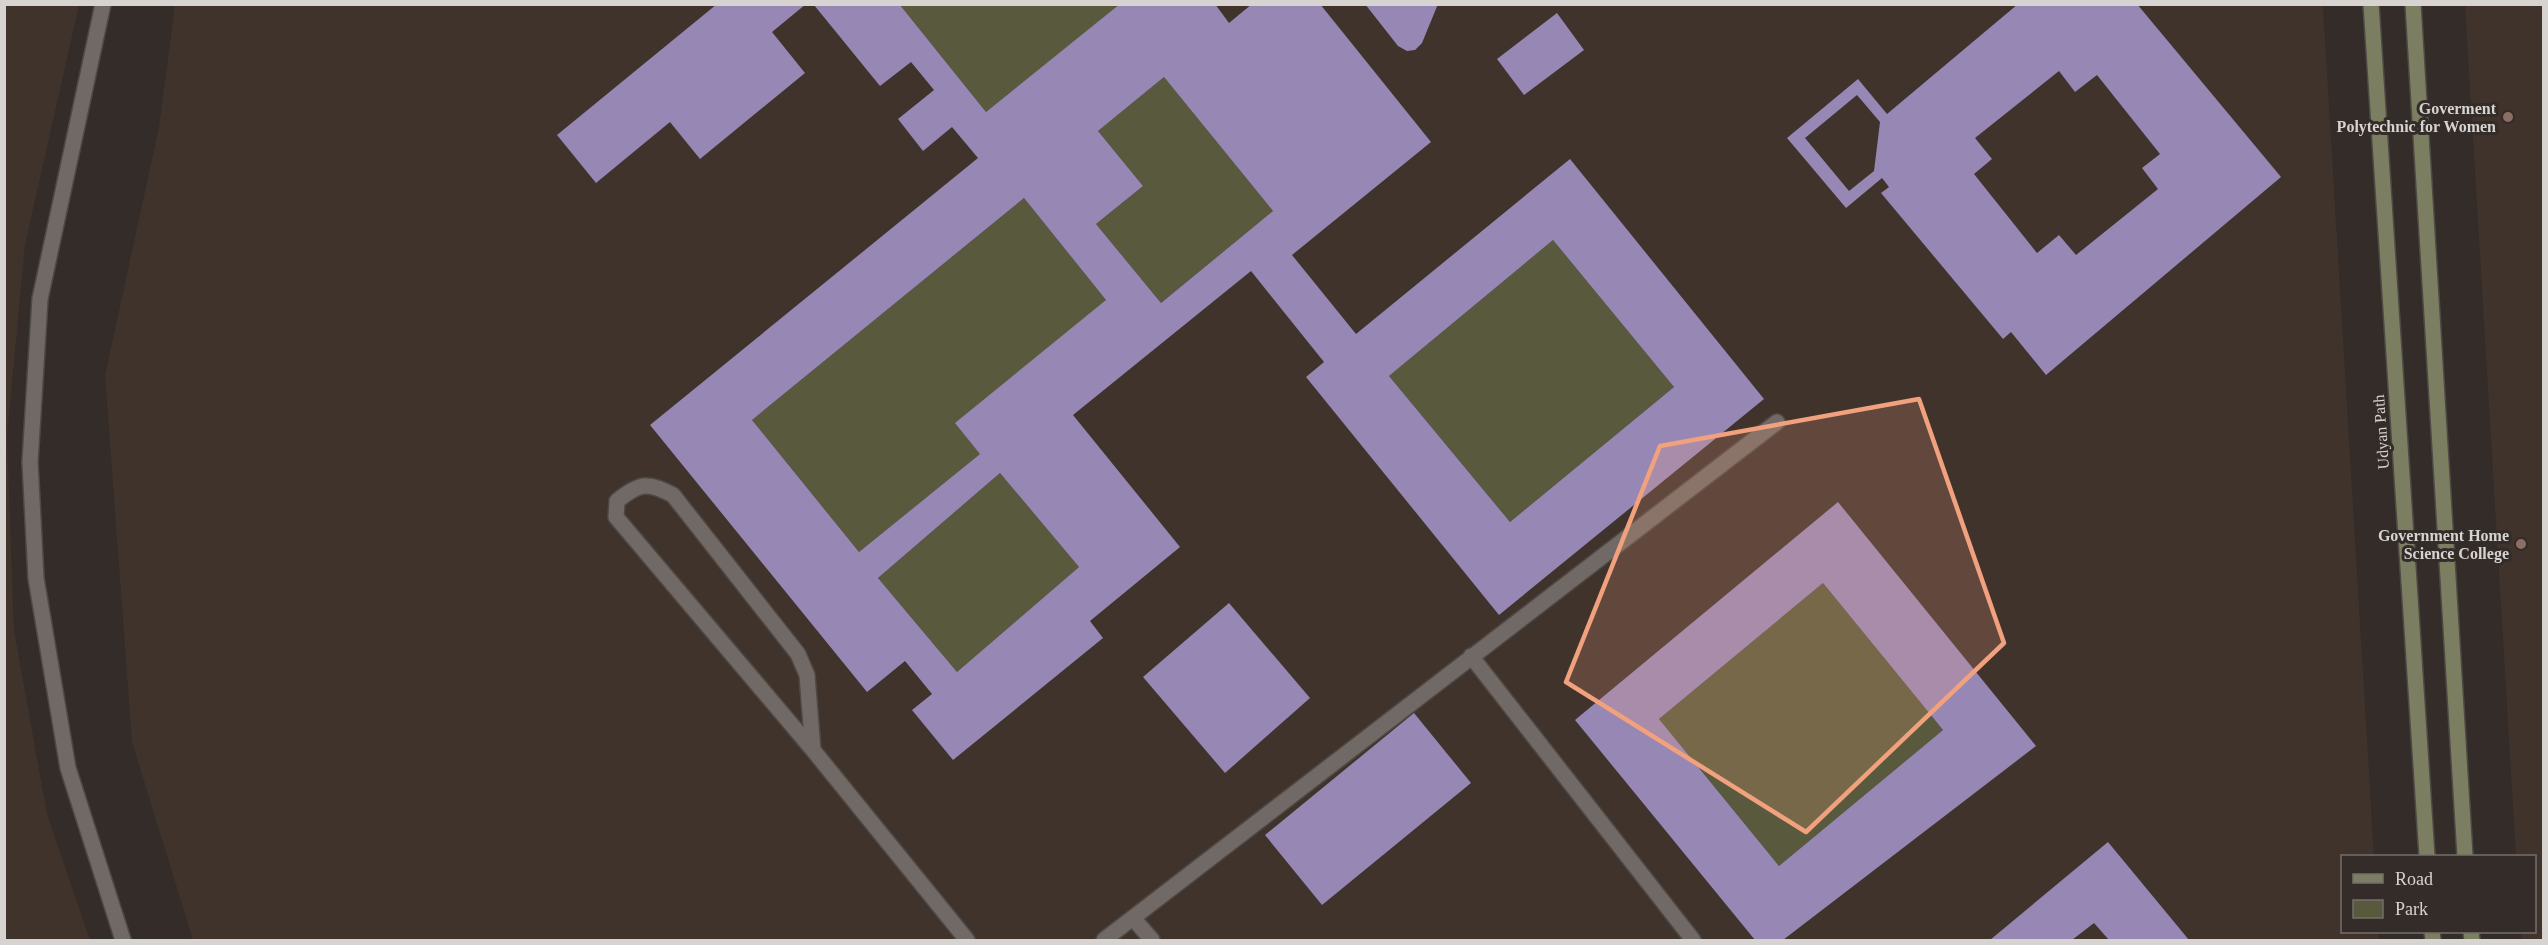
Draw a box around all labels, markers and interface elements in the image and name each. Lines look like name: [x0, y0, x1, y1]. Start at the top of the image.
place label: Goverment Polytechnic for Women: [2337, 100, 2497, 136]
marker: Goverment Polytechnic for Women: [2501, 110, 2515, 124]
street label: Udyan Path: [2370, 394, 2393, 470]
place label: Government Home Science College: [2378, 527, 2509, 563]
marker: Government Home Science College: [2514, 537, 2528, 551]
legend: [2341, 855, 2536, 933]
text: Road: [2395, 869, 2433, 889]
text: Park: [2395, 899, 2428, 919]

